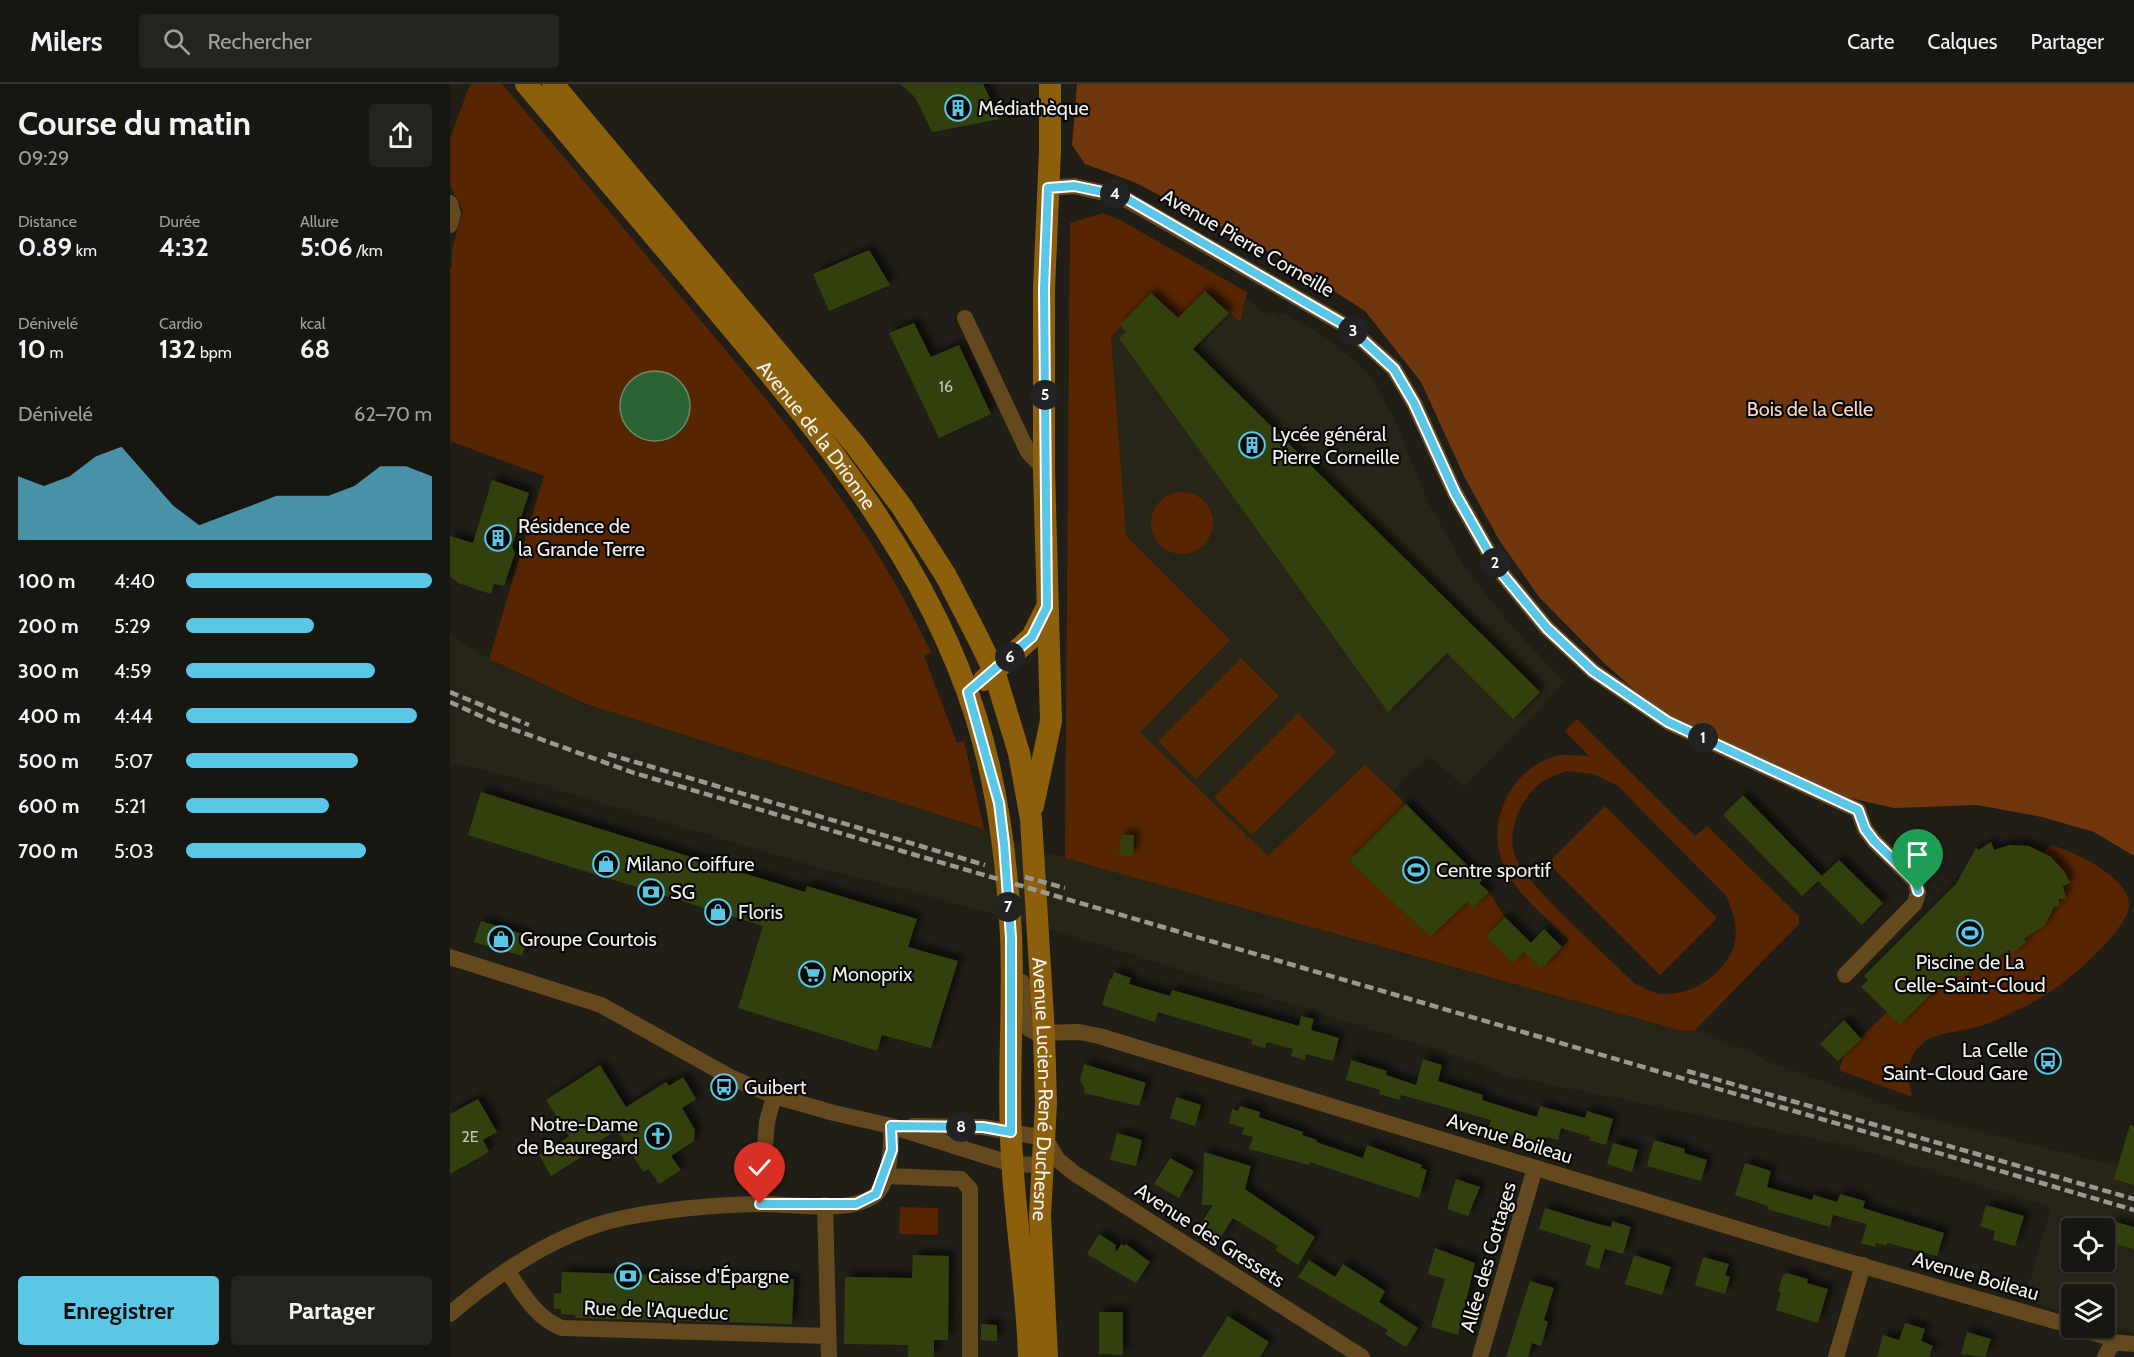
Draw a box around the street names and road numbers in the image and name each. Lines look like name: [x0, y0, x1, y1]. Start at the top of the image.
street label: Avenue Pierre Corneille: [1157, 184, 1339, 302]
street label: Avenue de la Drionne: [752, 356, 881, 514]
street label: Avenue Lucien-René Duchesne: [1027, 956, 1058, 1222]
street label: Avenue Boileau: [1444, 1108, 1576, 1168]
street label: Avenue des Gressets: [1131, 1178, 1289, 1292]
street label: Allée des Cottages: [1455, 1179, 1521, 1335]
street label: Avenue Boileau: [1910, 1247, 2042, 1305]
street label: Rue de l'Aqueduc: [583, 1295, 729, 1325]

